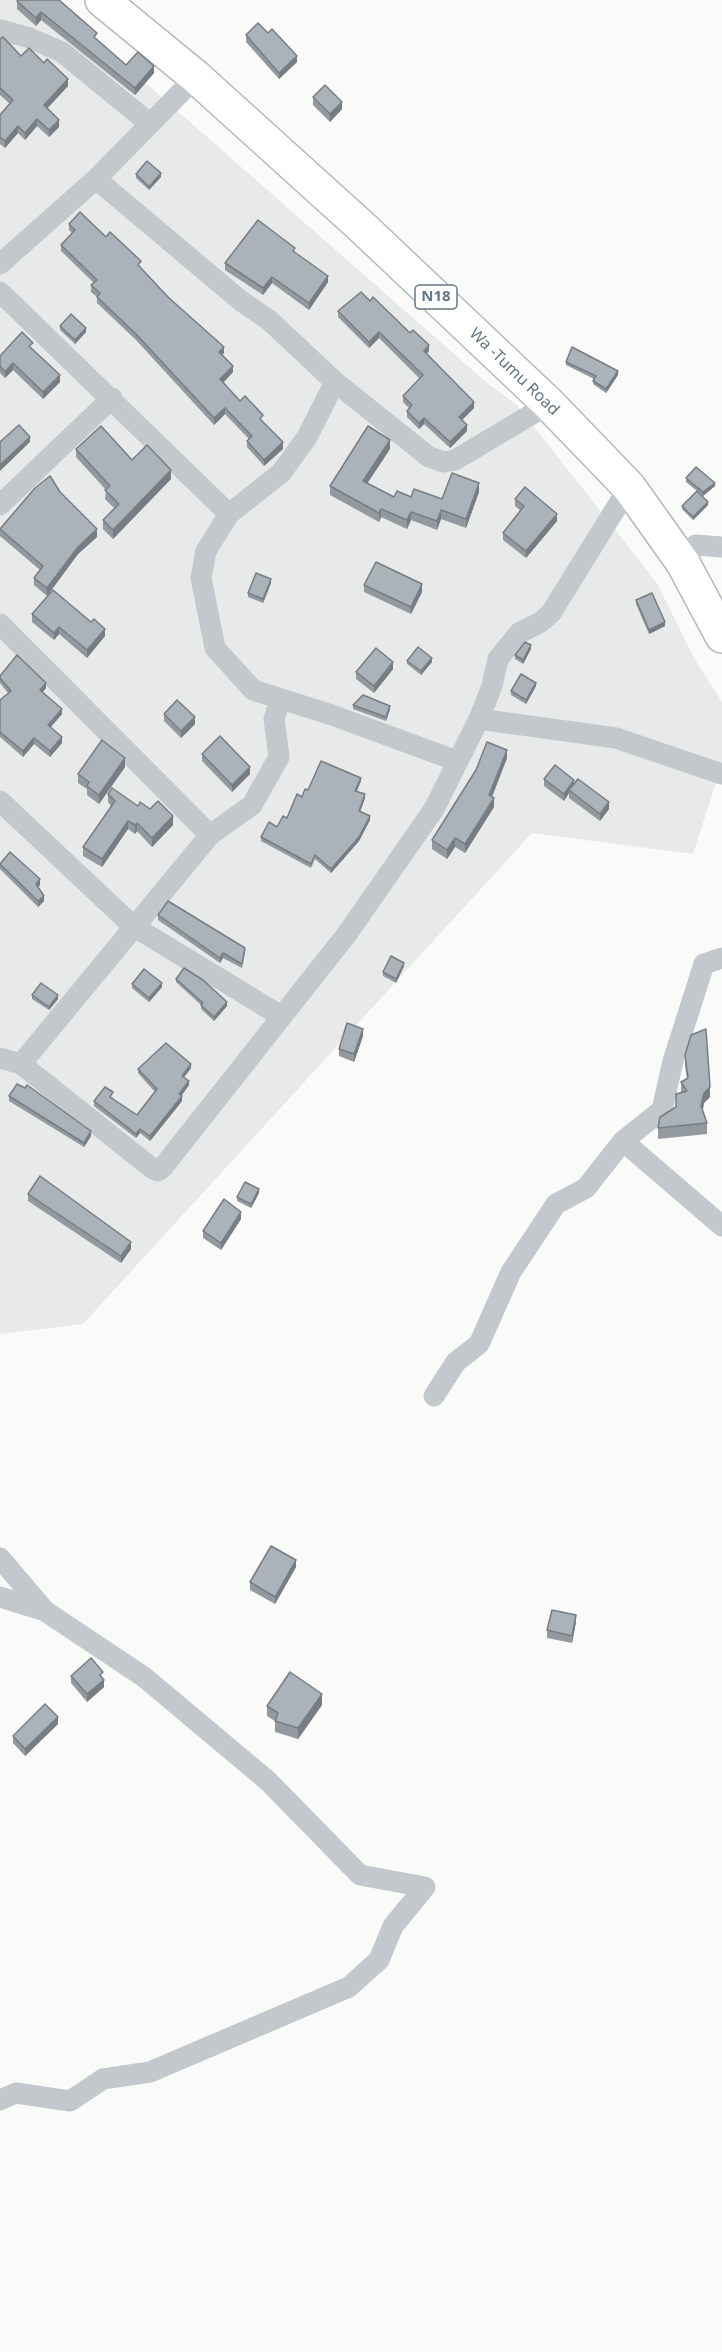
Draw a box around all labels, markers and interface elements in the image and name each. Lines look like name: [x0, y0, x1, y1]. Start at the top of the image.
road number: N18: [415, 285, 457, 309]
street label: Wa -Tumu Road: [465, 324, 563, 420]

